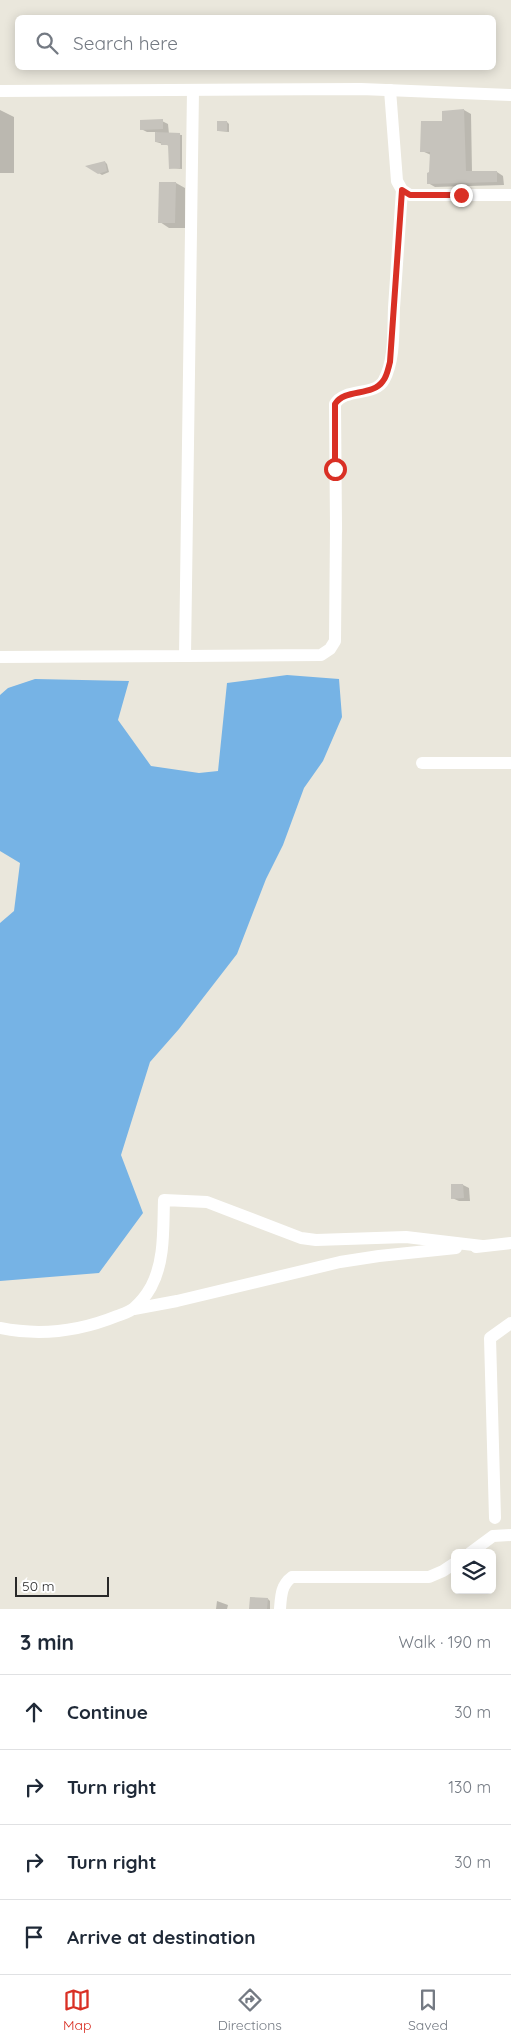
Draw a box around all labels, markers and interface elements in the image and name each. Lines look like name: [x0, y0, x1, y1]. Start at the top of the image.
search box: [15, 15, 496, 70]
icon: search: [33, 29, 61, 57]
text: Search here: [73, 31, 178, 55]
route end: [450, 184, 473, 207]
route start: [324, 458, 347, 481]
map controls: [451, 1549, 496, 1594]
button: layers: [451, 1549, 496, 1594]
scale bar: [15, 1574, 109, 1597]
text: 50 m: [22, 1577, 55, 1595]
text: 3 min: [20, 1629, 74, 1655]
text: Walk · 190 m: [399, 1632, 491, 1652]
icon: ahead: [20, 1698, 48, 1726]
text: Continue: [67, 1700, 148, 1724]
text: 30 m: [454, 1702, 491, 1722]
icon: right: [20, 1773, 48, 1801]
text: Turn right: [67, 1775, 156, 1799]
text: 130 m: [448, 1777, 491, 1797]
icon: right: [20, 1848, 48, 1876]
text: Turn right: [67, 1850, 156, 1874]
text: 30 m: [454, 1852, 491, 1872]
icon: arrive: [20, 1923, 48, 1951]
text: Arrive at destination: [67, 1925, 256, 1949]
tab: Map: [63, 1986, 92, 2034]
tab: Directions: [218, 1986, 282, 2034]
tab: Saved: [408, 1986, 448, 2034]

